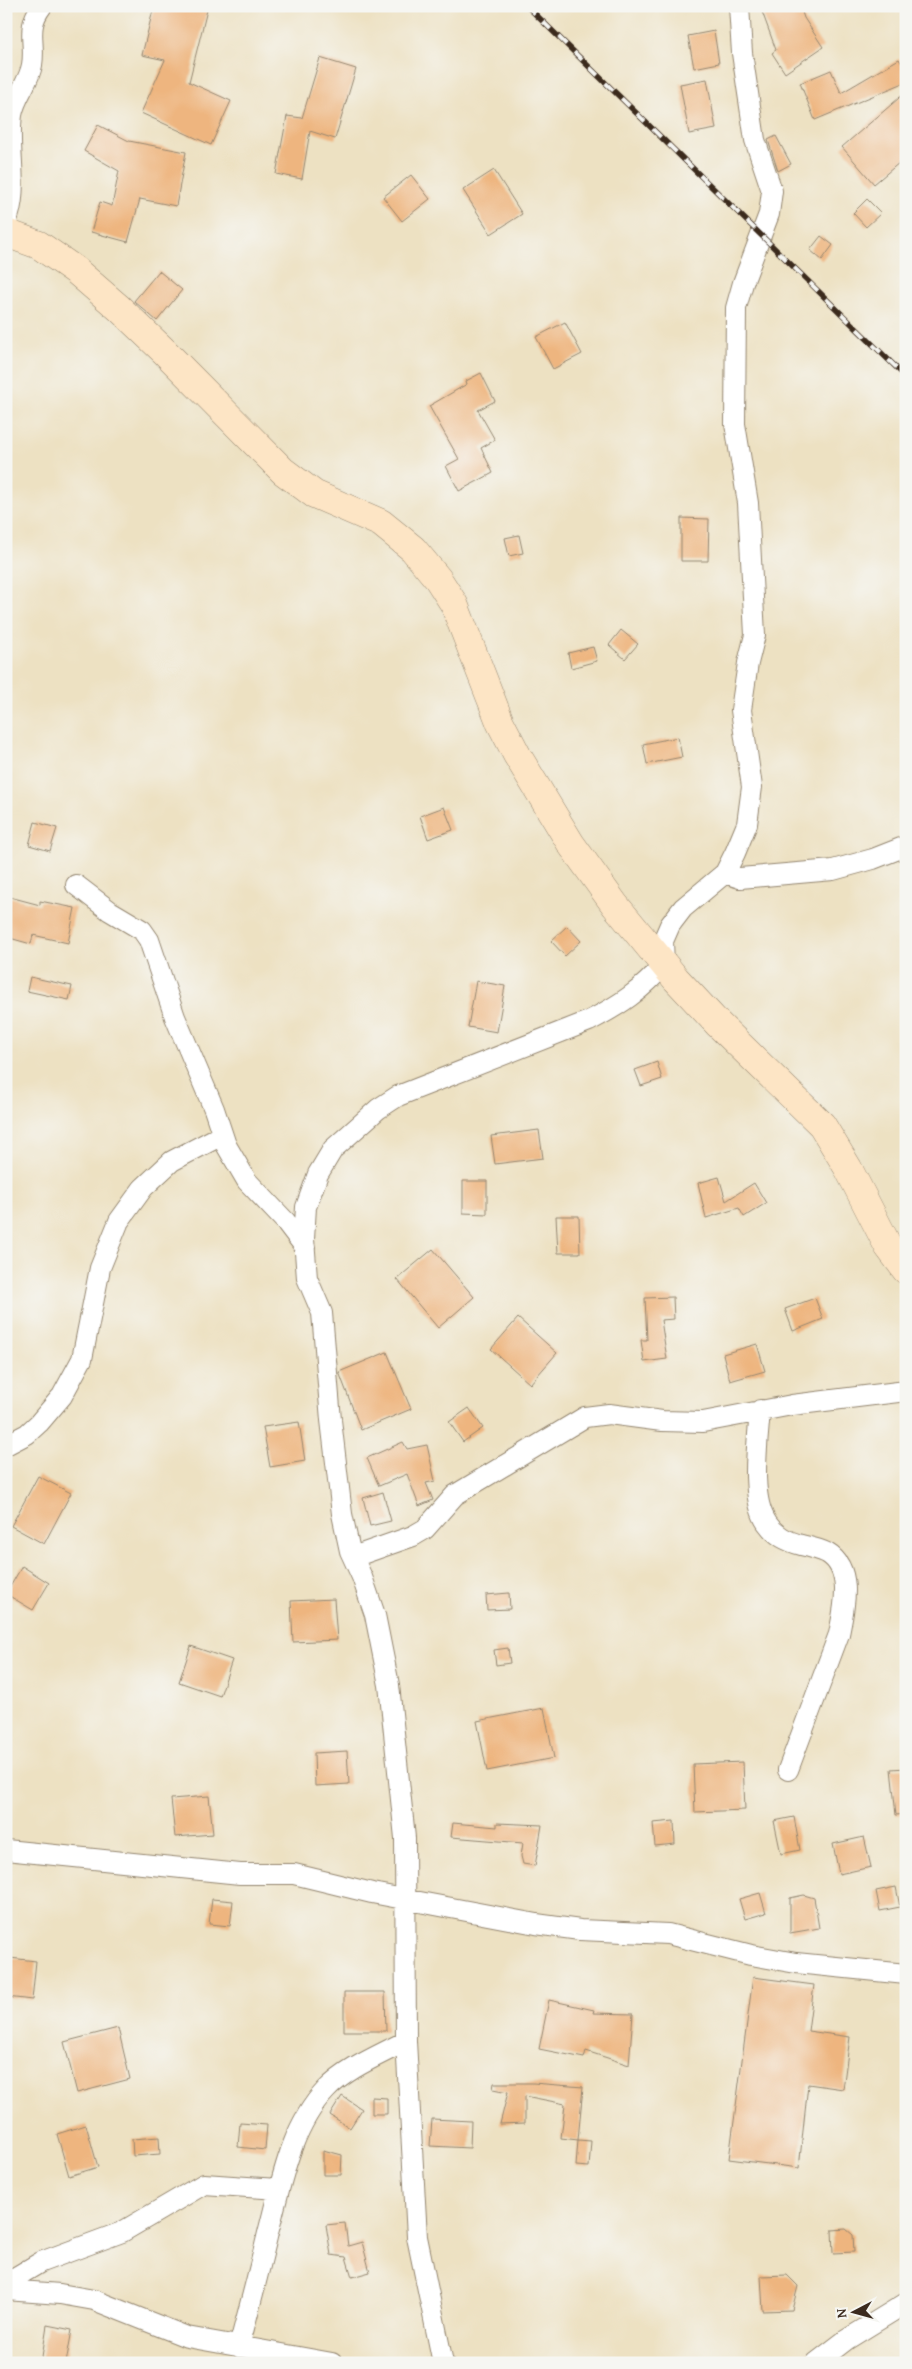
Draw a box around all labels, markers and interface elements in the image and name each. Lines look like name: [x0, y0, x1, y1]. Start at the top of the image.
north arrow: [830, 2286, 880, 2336]
text: N: [831, 2307, 852, 2319]

